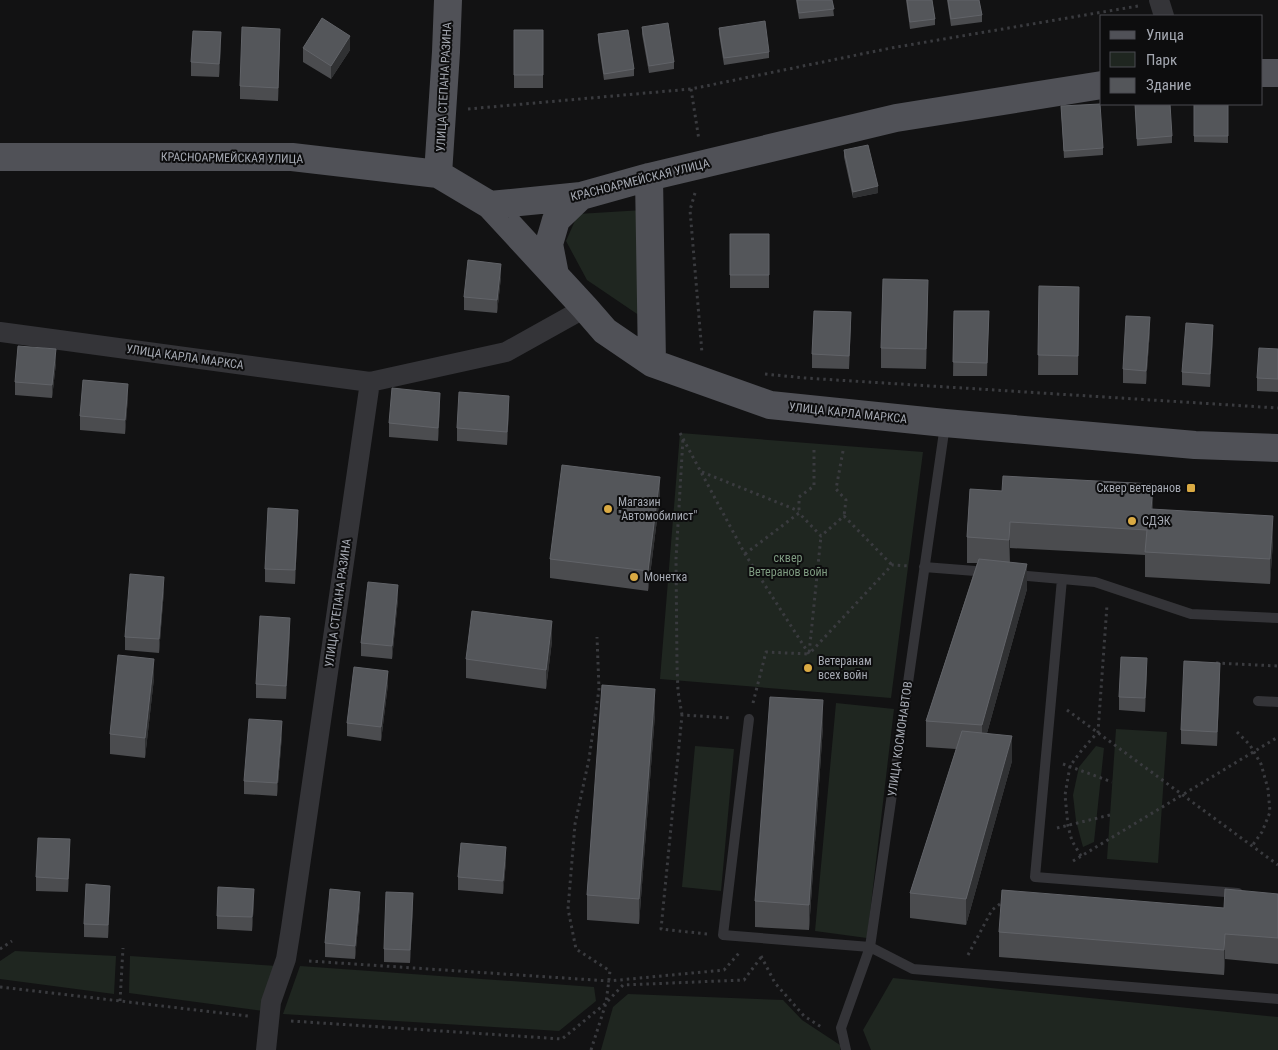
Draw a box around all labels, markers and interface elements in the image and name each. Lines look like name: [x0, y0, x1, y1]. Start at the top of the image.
legend: [1100, 15, 1263, 105]
street label: УЛИЦА СТЕПАНА РАЗИНА: [434, 22, 454, 152]
text: Улица: [1146, 26, 1184, 44]
text: Парк: [1146, 51, 1177, 69]
text: Здание: [1146, 76, 1191, 94]
street label: КРАСНОАРМЕЙСКАЯ УЛИЦА: [161, 149, 303, 166]
street label: КРАСНОАРМЕЙСКАЯ УЛИЦА: [569, 155, 711, 204]
street label: УЛИЦА КАРЛА МАРКСА: [125, 342, 245, 372]
street label: УЛИЦА КАРЛА МАРКСА: [788, 400, 908, 426]
place label: Сквер ветеранов: [1096, 481, 1181, 495]
marker: Сквер ветеранов: [1185, 482, 1197, 494]
place label: Магазин "Автомобилист": [618, 495, 697, 523]
marker: Магазин "Автомобилист": [602, 503, 614, 515]
place label: СДЭК: [1142, 514, 1171, 528]
marker: СДЭК: [1126, 515, 1138, 527]
street label: УЛИЦА СТЕПАНА РАЗИНА: [322, 538, 354, 668]
park label: сквер Ветеранов войн: [748, 551, 828, 579]
place label: Монетка: [644, 570, 688, 584]
marker: Монетка: [628, 571, 640, 583]
place label: Ветеранам всех войн: [818, 654, 872, 682]
marker: Ветеранам всех войн: [802, 662, 814, 674]
street label: УЛИЦА КОСМОНАВТОВ: [885, 681, 915, 797]

